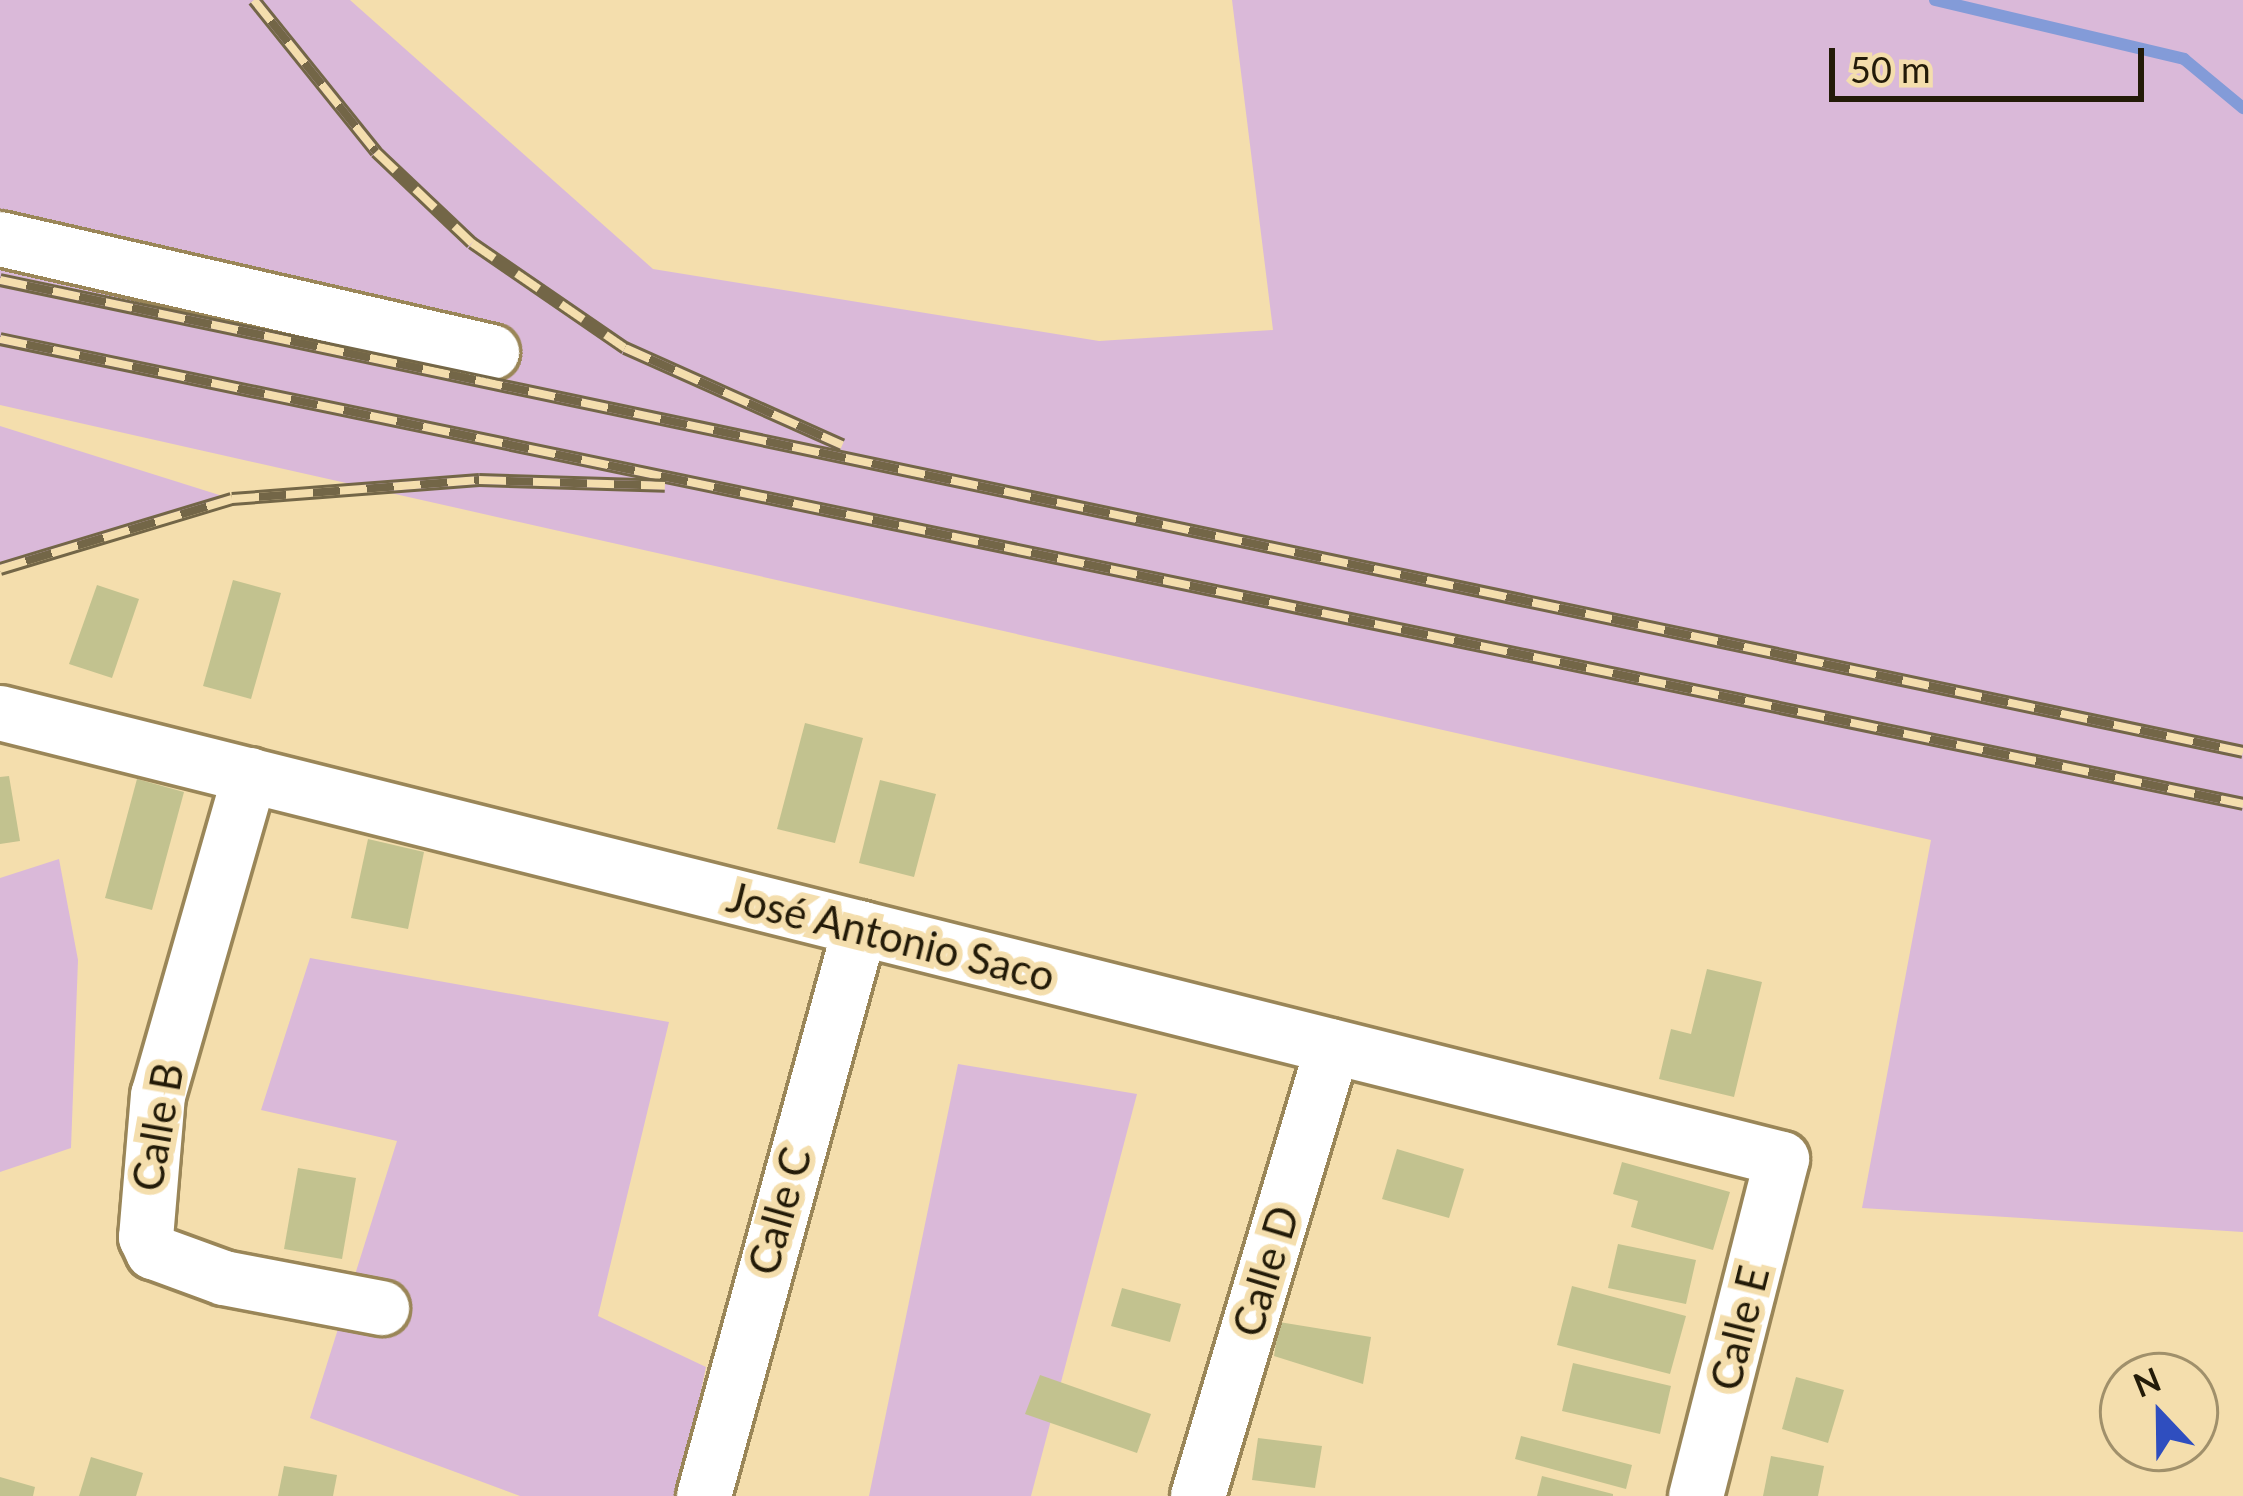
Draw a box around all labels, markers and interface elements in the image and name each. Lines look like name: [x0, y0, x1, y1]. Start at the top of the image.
scale bar: [1835, 24, 2150, 98]
text: 50 m: [1850, 47, 1931, 91]
street label: José Antonio Saco: [721, 871, 1061, 1001]
street label: Calle B: [121, 1059, 193, 1195]
street label: Calle C: [737, 1142, 821, 1280]
street label: Calle D: [1221, 1200, 1309, 1342]
street label: Calle E: [1699, 1261, 1779, 1395]
north arrow: [2099, 1352, 2219, 1472]
text: N: [2127, 1358, 2166, 1405]

